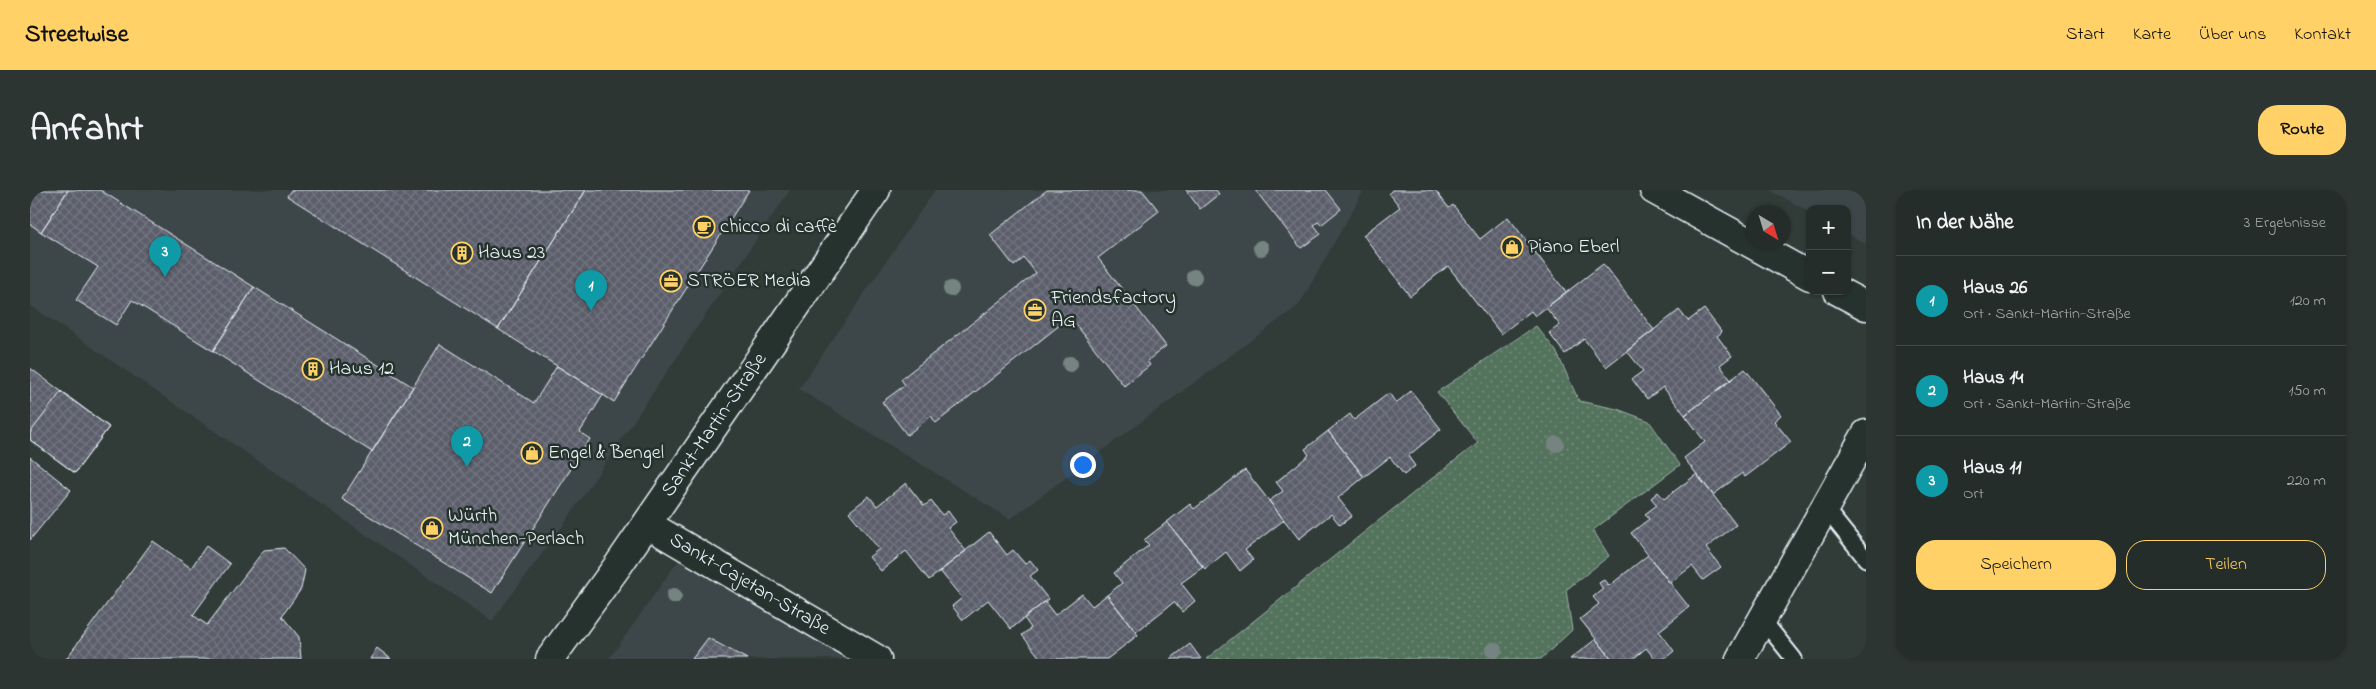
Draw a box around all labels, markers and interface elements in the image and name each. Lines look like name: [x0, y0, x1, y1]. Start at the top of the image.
text: Streetwise: [25, 18, 129, 53]
text: Start: [2066, 22, 2105, 48]
text: Karte: [2133, 22, 2171, 48]
text: Über uns: [2199, 22, 2266, 48]
text: Kontakt: [2294, 22, 2351, 48]
text: Anfahrt: [30, 105, 143, 156]
button: Route: [2258, 105, 2346, 155]
north arrow: [1746, 205, 1791, 250]
map controls: [1806, 205, 1851, 295]
button: +: [1806, 205, 1851, 250]
text: In der Nähe: [1916, 208, 2014, 238]
text: 3 Ergebnisse: [2244, 211, 2326, 235]
place label: chicco di caffè: [720, 213, 837, 242]
cafe icon: chicco di caffè: [692, 215, 716, 239]
place label: Piano Eberl: [1528, 233, 1619, 262]
shop icon: Piano Eberl: [1500, 235, 1524, 259]
pin: 3: [149, 236, 181, 277]
place label: Haus 23: [478, 239, 545, 268]
building icon: Haus 23: [450, 241, 474, 265]
button: −: [1806, 250, 1851, 295]
place label: STRÖER Media: [687, 267, 811, 296]
office icon: STRÖER Media: [659, 269, 683, 293]
pin: 1: [575, 270, 607, 311]
text: Haus 26: [1963, 275, 2027, 302]
place label: Friendsfactory AG: [1050, 284, 1176, 336]
text: 1: [1929, 289, 1935, 313]
text: 120 m: [2290, 289, 2326, 313]
office icon: Friendsfactory AG: [1023, 298, 1047, 322]
text: Ort · Sankt-Martin-Straße: [1963, 302, 2131, 326]
street label: Sankt-Martin-Straße: [655, 347, 774, 503]
place label: Haus 12: [329, 355, 394, 384]
building icon: Haus 12: [301, 357, 325, 381]
text: Haus 14: [1963, 365, 2023, 392]
text: 2: [1928, 379, 1936, 403]
text: 150 m: [2288, 379, 2326, 403]
text: Ort · Sankt-Martin-Straße: [1963, 392, 2131, 416]
pin: 2: [451, 426, 483, 467]
place label: Engel & Bengel: [548, 439, 664, 469]
shop icon: Engel & Bengel: [520, 441, 544, 465]
your location: [1070, 452, 1096, 478]
text: Haus 11: [1963, 455, 2022, 482]
text: 3: [1929, 469, 1935, 493]
text: 220 m: [2287, 469, 2326, 493]
text: Ort: [1963, 482, 1984, 506]
place label: Würth München-Perlach: [448, 502, 584, 554]
shop icon: Würth München-Perlach: [420, 516, 444, 540]
street label: Sankt-Cajetan-Straße: [664, 526, 836, 643]
button: Speichern: [1916, 540, 2116, 590]
button: Teilen: [2126, 540, 2326, 590]

